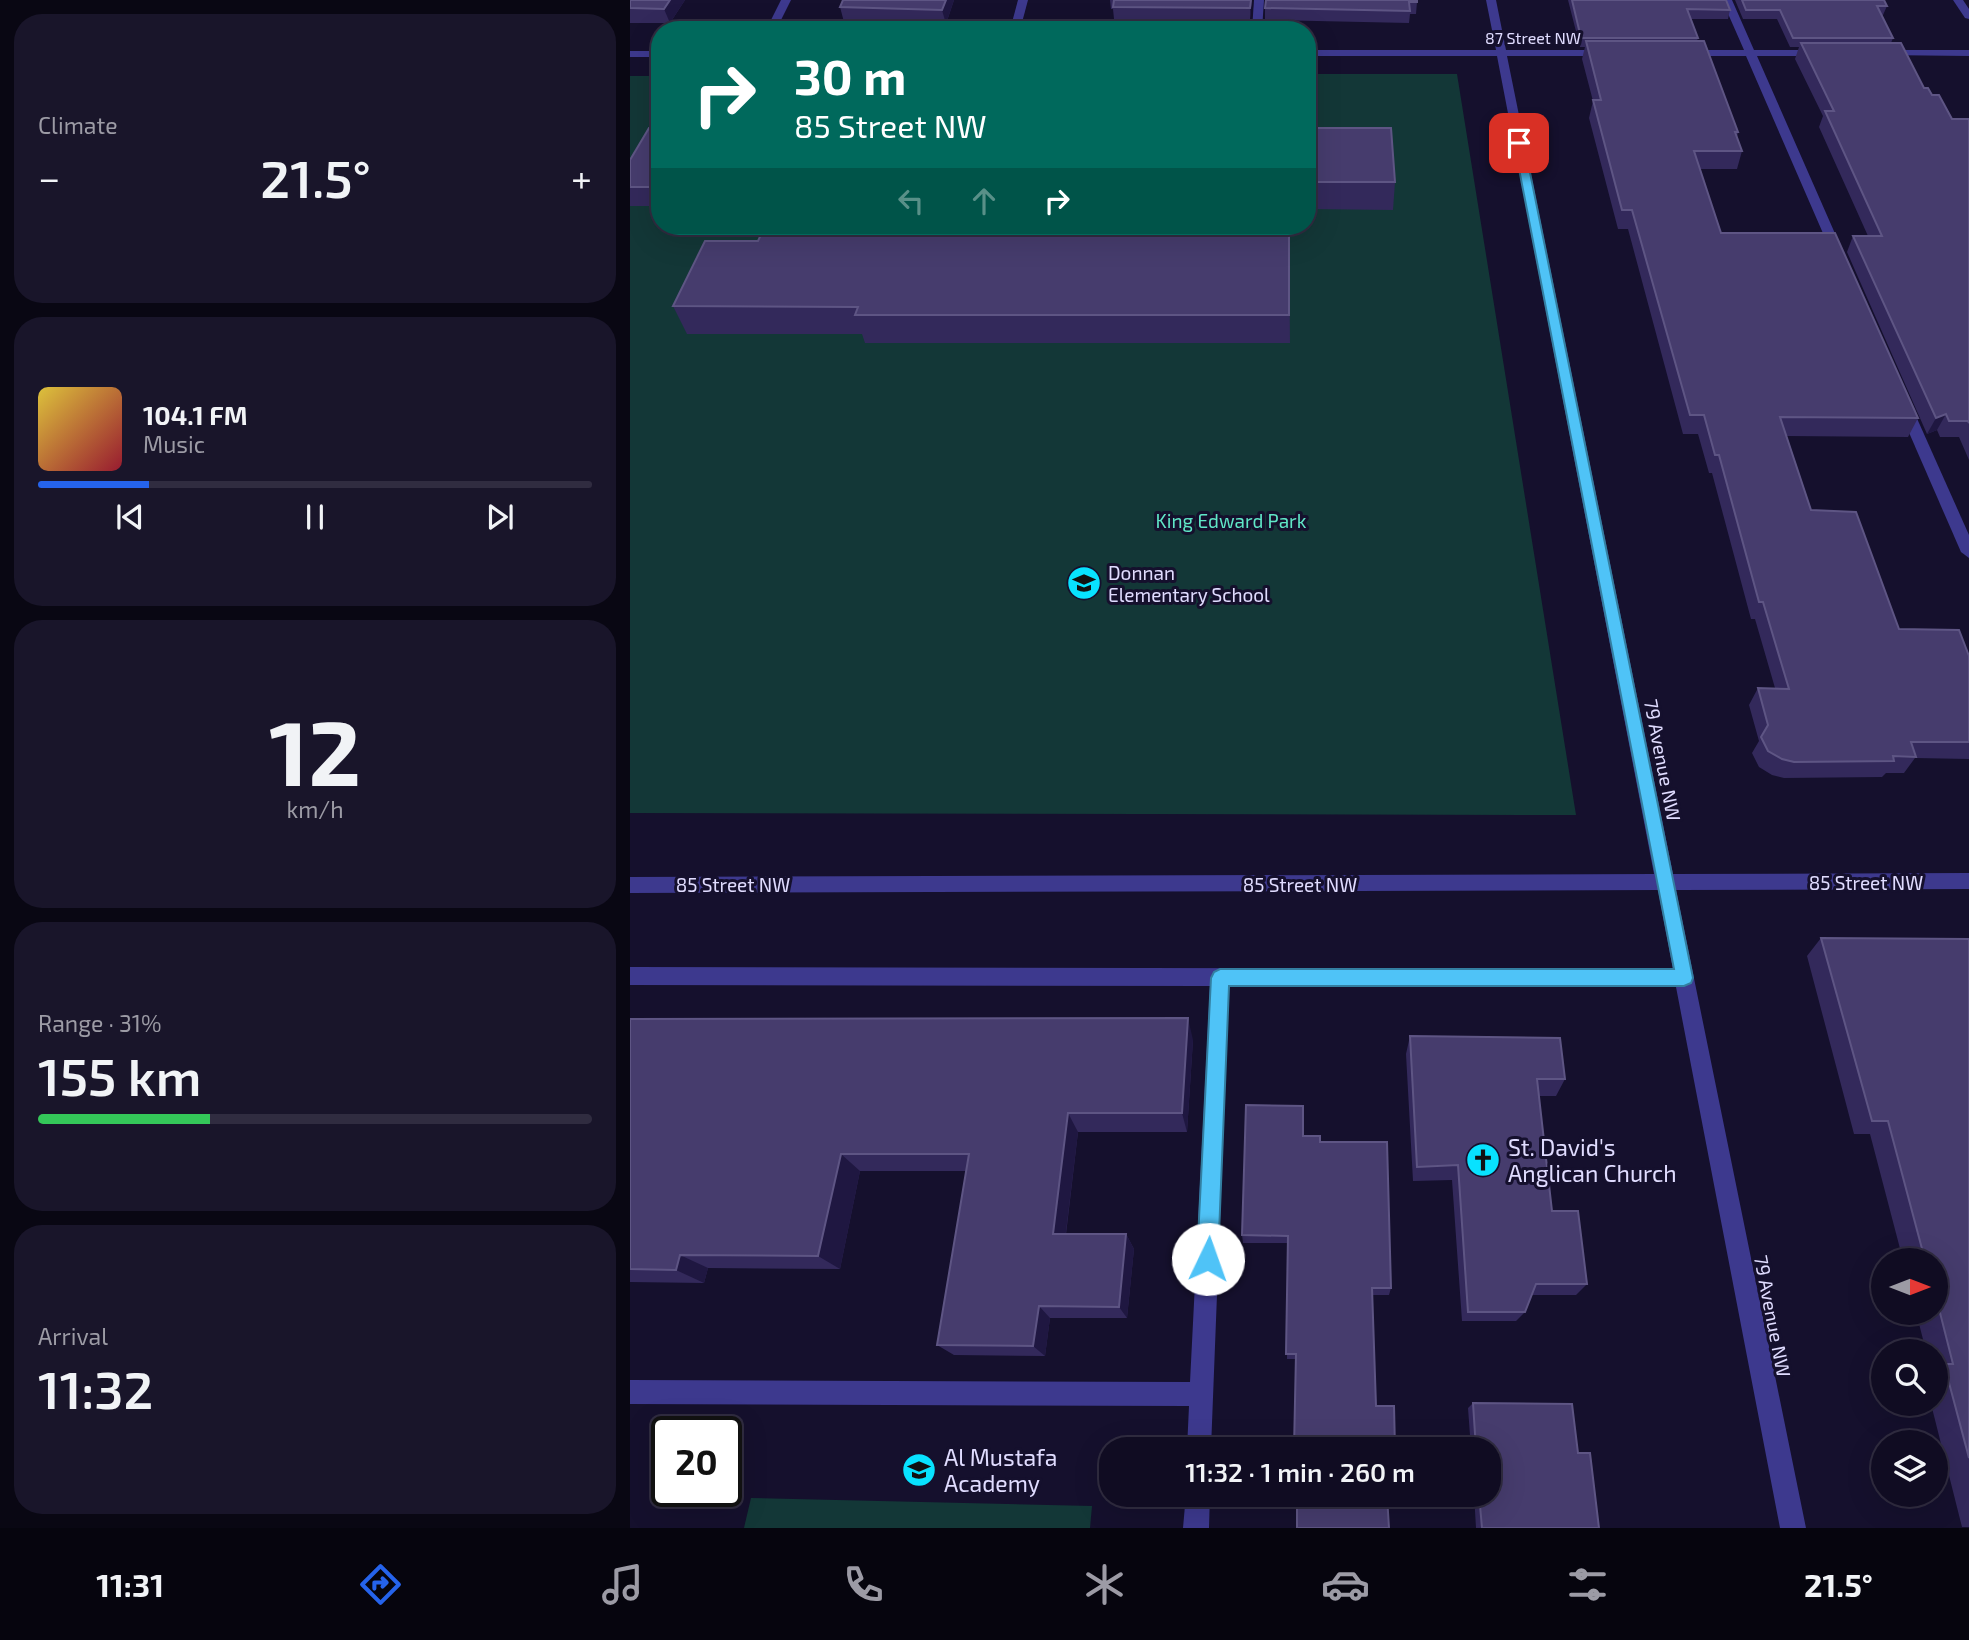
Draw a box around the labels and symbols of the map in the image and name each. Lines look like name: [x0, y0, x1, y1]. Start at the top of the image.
street label: 87 Street NW: [1485, 28, 1581, 47]
pin: [1489, 113, 1549, 173]
park label: King Edward Park: [1156, 509, 1307, 532]
place label: Donnan Elementary School: [1108, 561, 1270, 606]
school or university icon: Donnan Elementary School: [1065, 564, 1103, 602]
street label: 79 Avenue NW: [1640, 697, 1686, 823]
street label: 85 Street NW: [1809, 871, 1923, 894]
street label: 85 Street NW: [676, 873, 790, 896]
street label: 85 Street NW: [1243, 873, 1357, 896]
place label: St. David's Anglican Church: [1508, 1133, 1677, 1187]
church icon: St. David's Anglican Church: [1464, 1141, 1502, 1179]
position arrow: [1171, 1222, 1245, 1296]
north arrow: [1871, 1248, 1948, 1325]
street label: 79 Avenue NW: [1750, 1253, 1796, 1379]
speed limit sign: 20: [651, 1416, 742, 1507]
place label: Al Mustafa Academy: [944, 1443, 1057, 1497]
school or university icon: Al Mustafa Academy: [900, 1451, 938, 1489]

